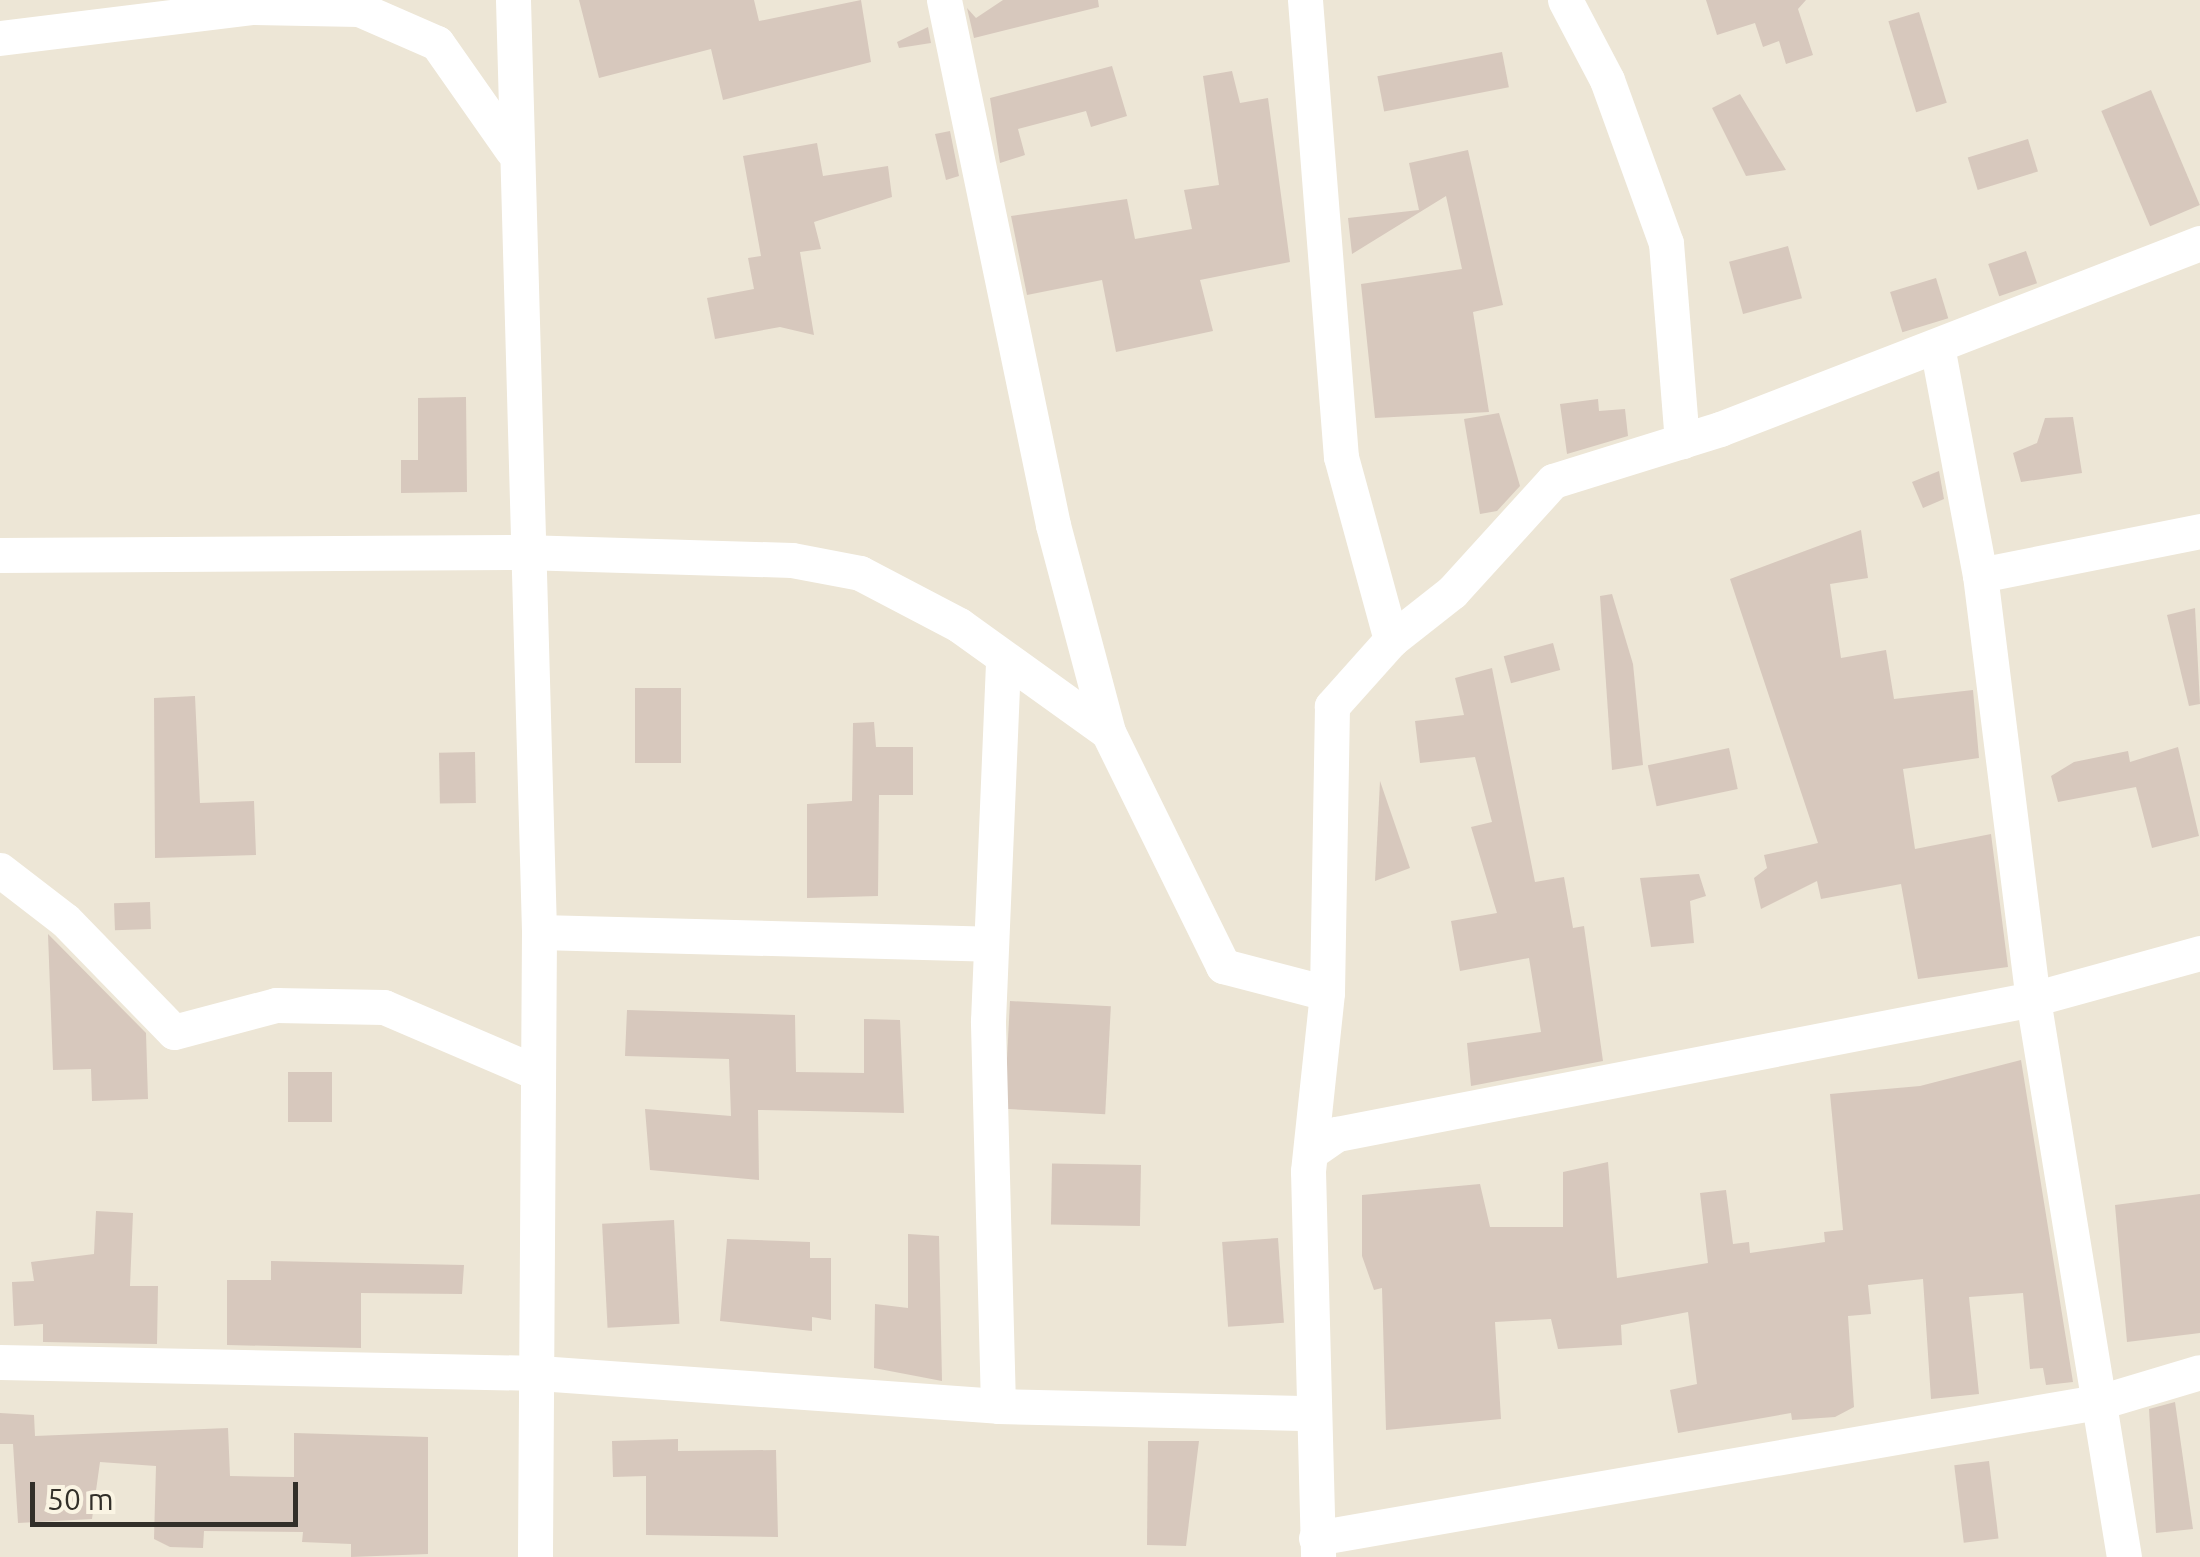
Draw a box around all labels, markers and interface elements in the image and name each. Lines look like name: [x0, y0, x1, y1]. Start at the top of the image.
scale bar: [35, 1462, 302, 1524]
text: 50 m: [47, 1482, 114, 1516]

